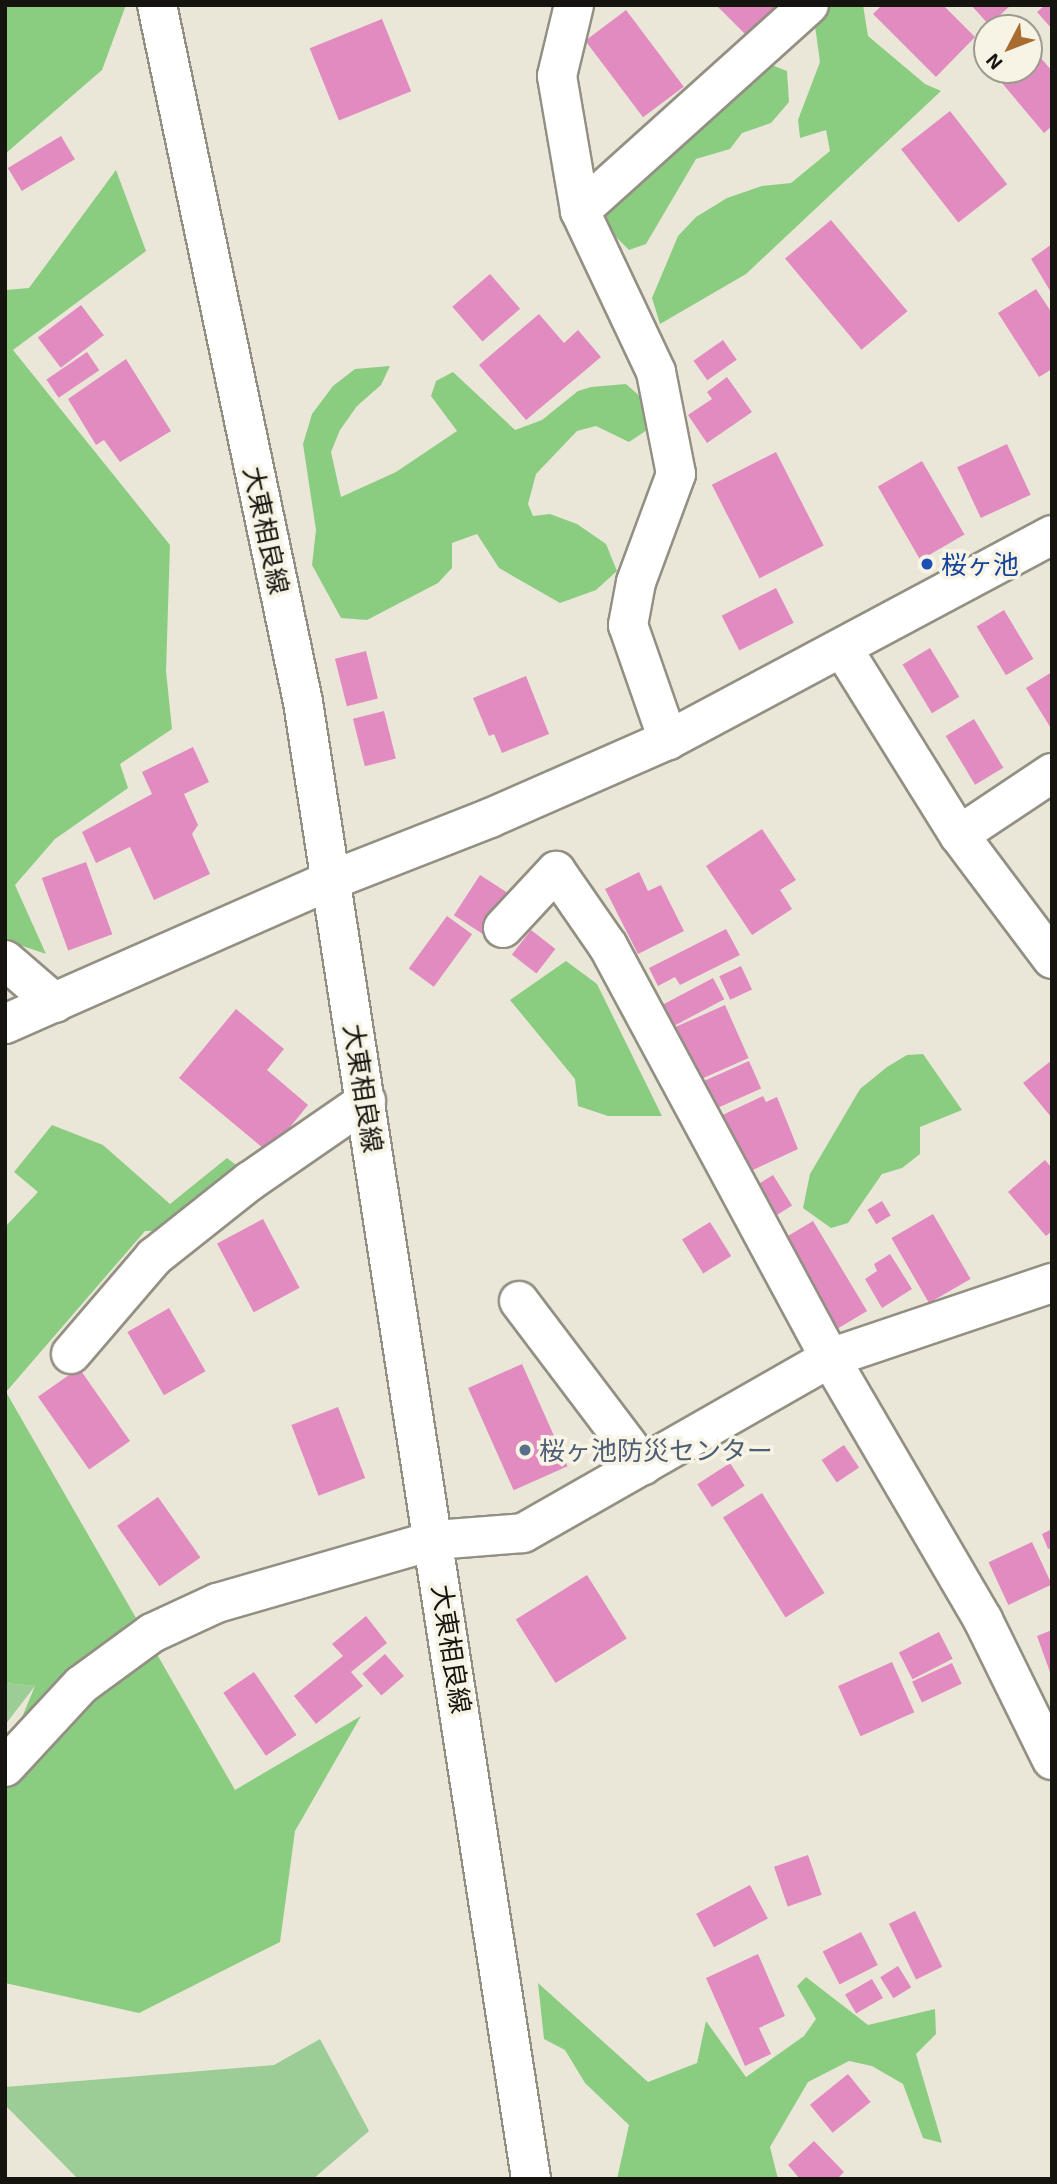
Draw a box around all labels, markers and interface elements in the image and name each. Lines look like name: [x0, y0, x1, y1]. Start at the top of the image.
north arrow: [973, 14, 1043, 84]
text: N: [980, 49, 1007, 75]
street label: 大東相良線: [238, 463, 296, 597]
place label: 桜ヶ池: [941, 548, 1019, 580]
marker: 桜ヶ池: [919, 556, 935, 572]
street label: 大東相良線: [338, 1021, 390, 1155]
place label: 桜ヶ池防災センター: [539, 1434, 773, 1466]
marker: 桜ヶ池防災センター: [517, 1442, 533, 1458]
street label: 大東相良線: [426, 1582, 478, 1716]

